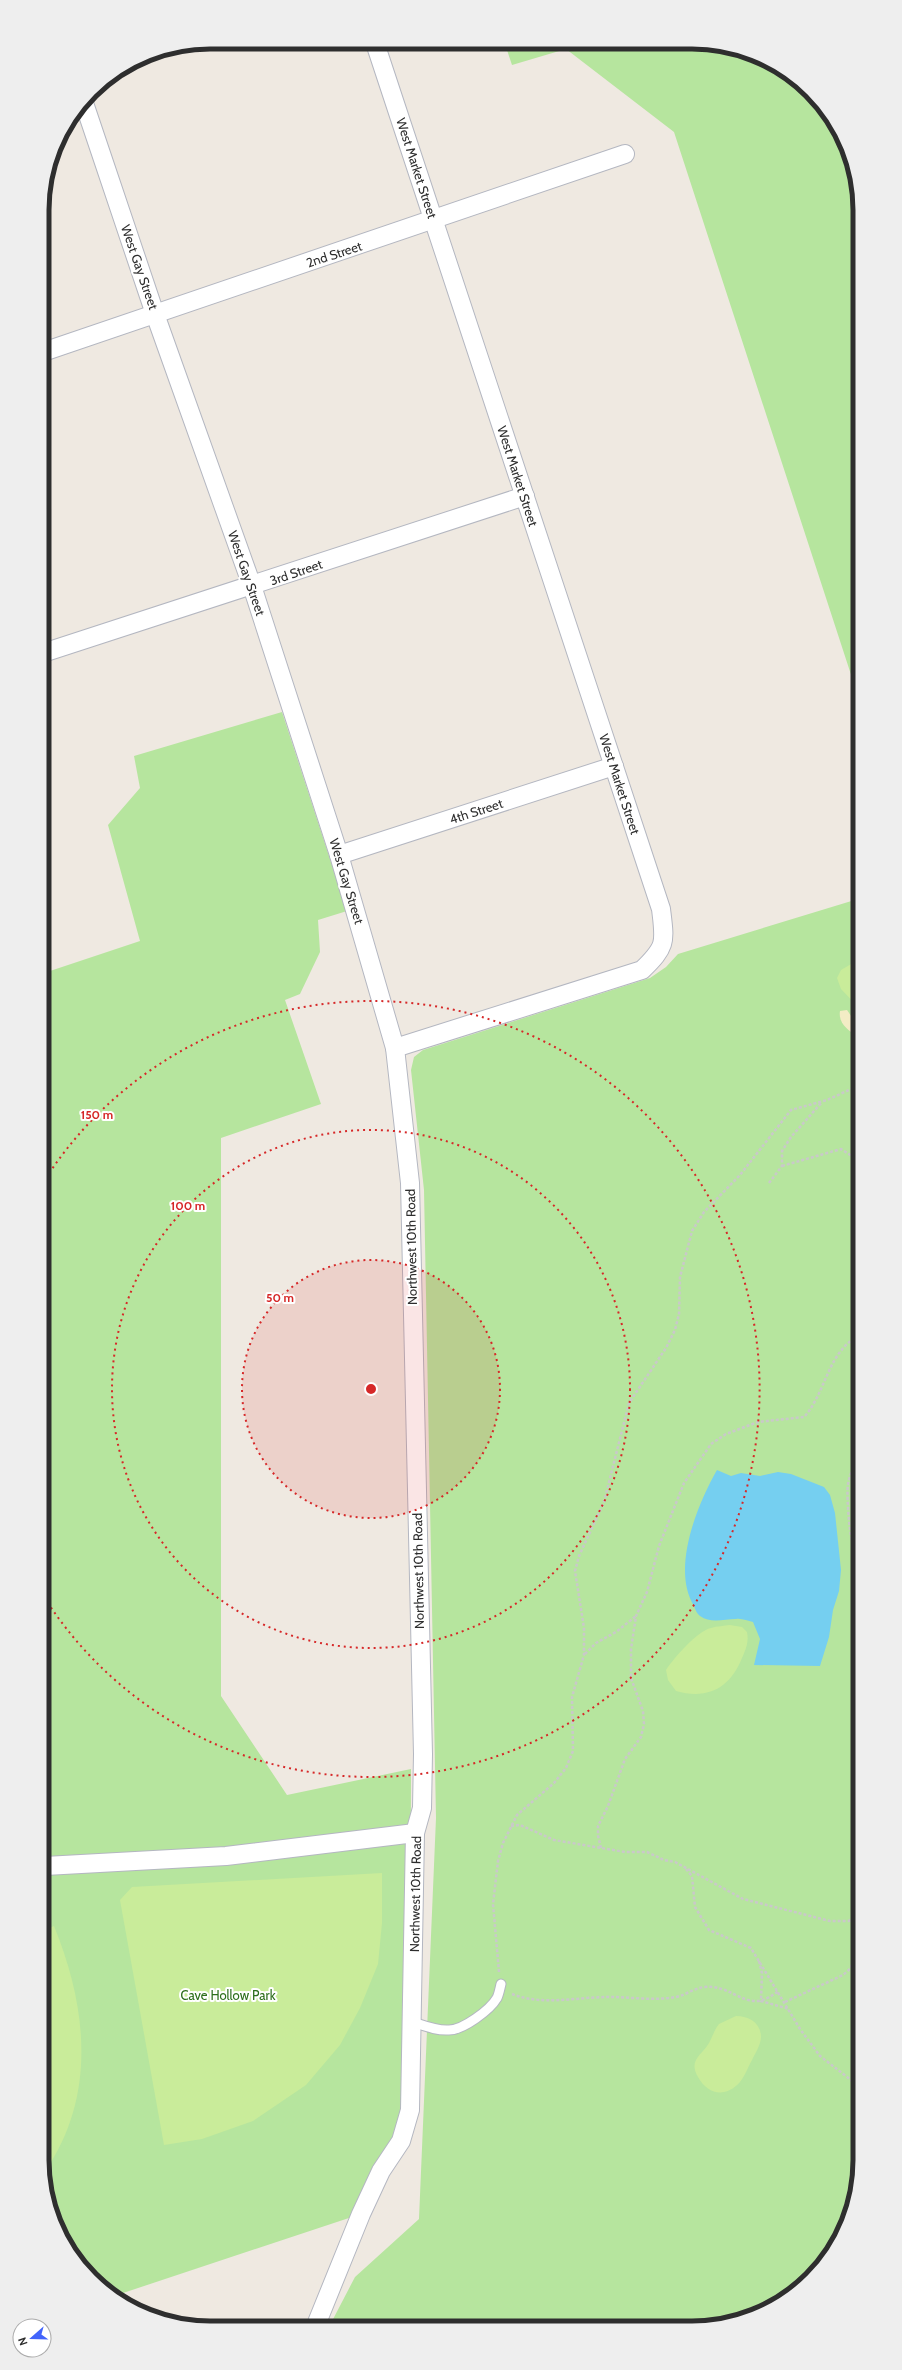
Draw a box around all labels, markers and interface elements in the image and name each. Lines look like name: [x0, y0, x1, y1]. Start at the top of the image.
street label: West Market Street: [393, 116, 441, 221]
street label: West Gay Street: [118, 222, 162, 312]
street label: 2nd Street: [304, 237, 364, 271]
street label: West Market Street: [494, 424, 542, 529]
street label: West Gay Street: [225, 528, 269, 618]
street label: 3rd Street: [268, 555, 325, 588]
street label: West Market Street: [596, 732, 644, 837]
street label: 4th Street: [447, 795, 505, 827]
street label: West Gay Street: [326, 836, 368, 926]
text: 150 m: [81, 1107, 113, 1122]
street label: Northwest 10th Road: [402, 1189, 420, 1305]
text: 100 m: [171, 1198, 205, 1213]
text: 50 m: [266, 1290, 294, 1305]
centre of rings: [364, 1382, 378, 1396]
street label: Northwest 10th Road: [409, 1513, 427, 1629]
street label: Northwest 10th Road: [406, 1836, 424, 1952]
park label: Cave Hollow Park: [181, 1987, 276, 2003]
north arrow: [12, 2318, 52, 2358]
text: N: [15, 2335, 31, 2347]

